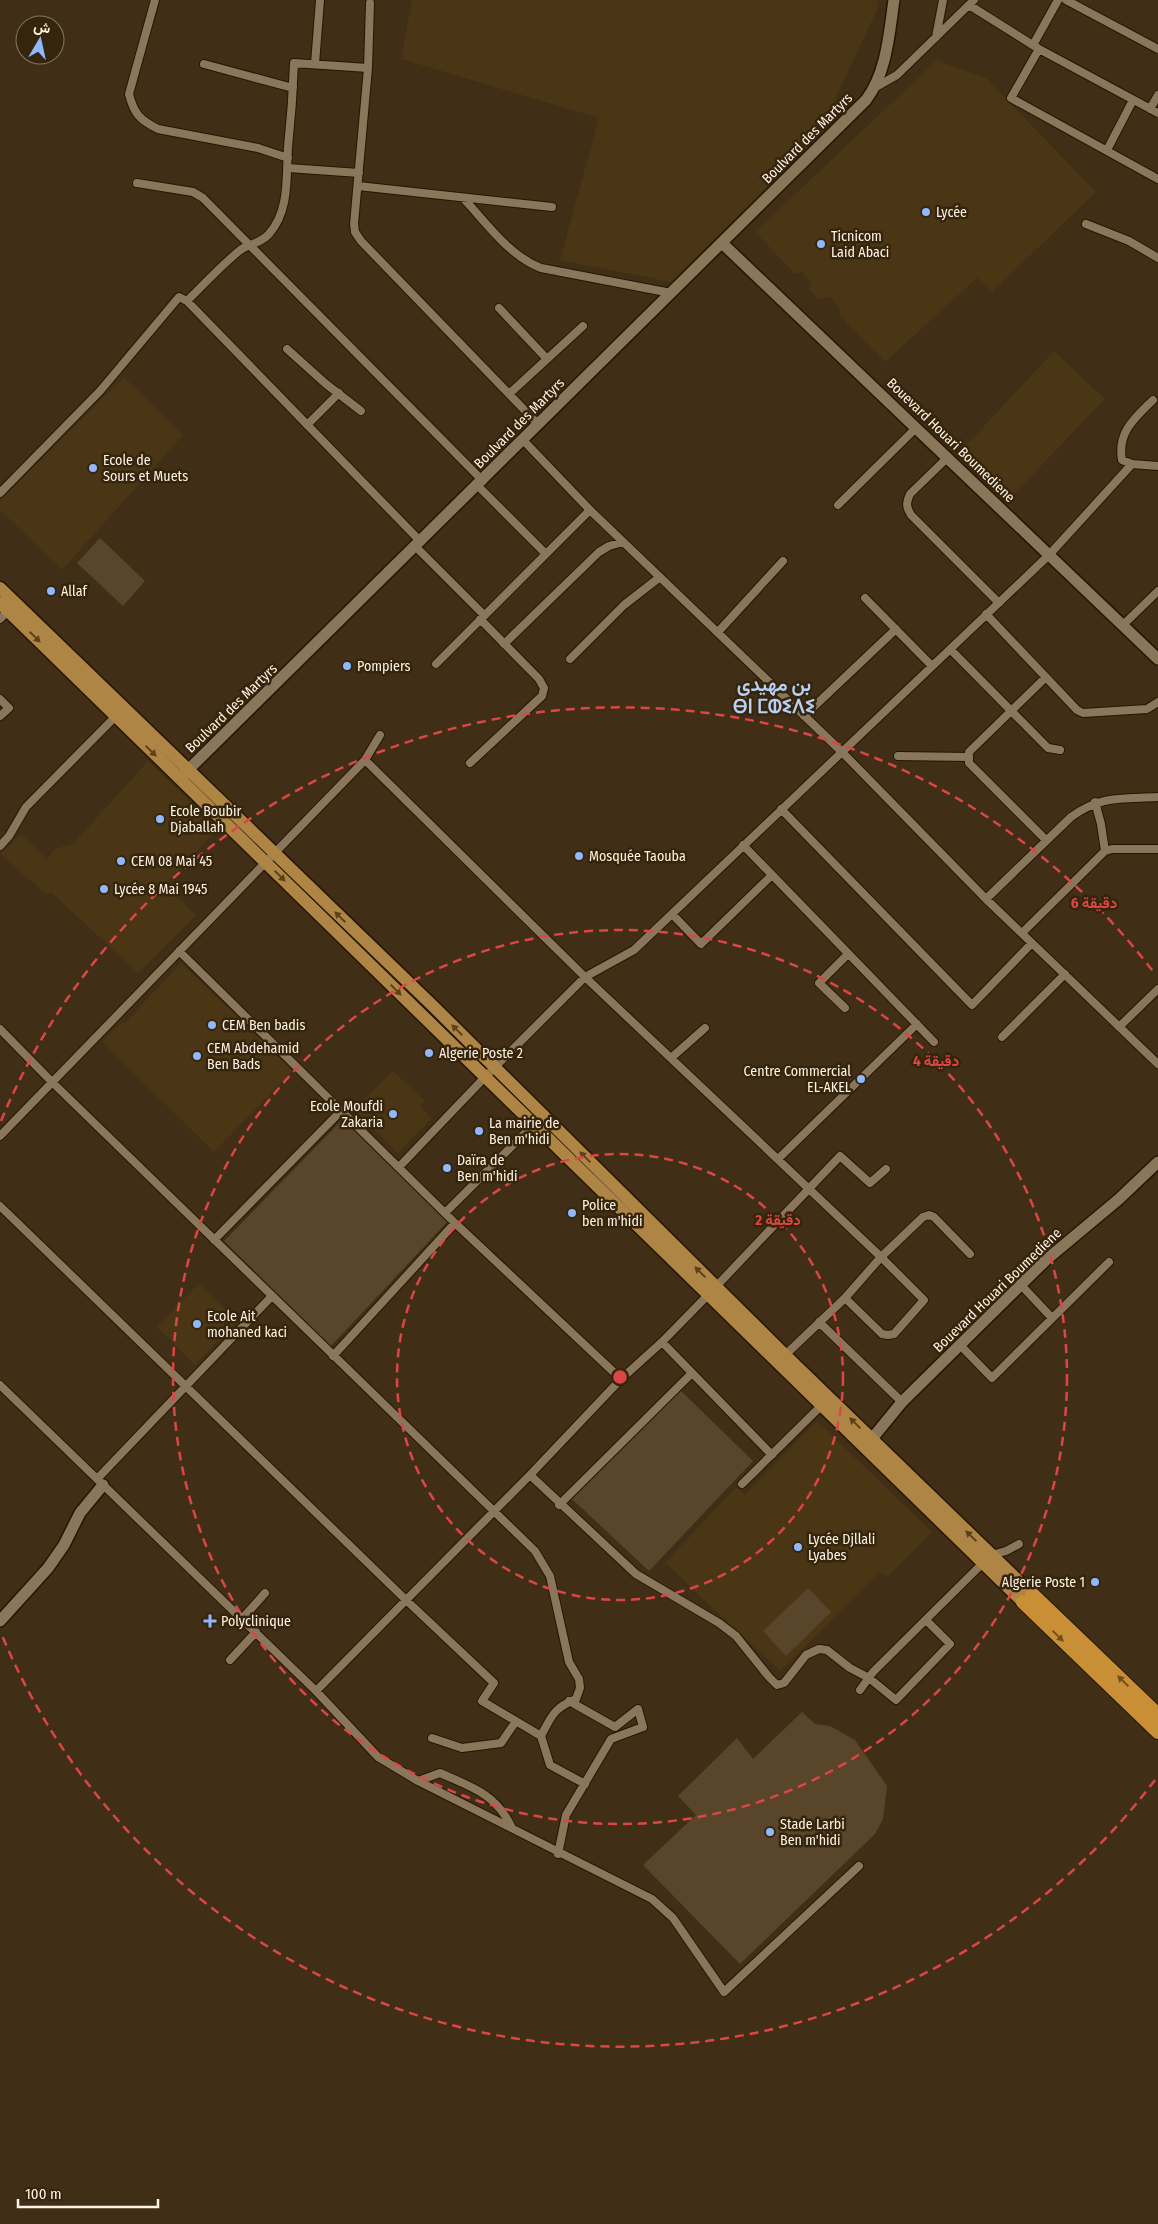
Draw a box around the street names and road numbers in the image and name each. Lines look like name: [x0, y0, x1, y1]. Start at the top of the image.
street label: Boulvard des Martyrs: [759, 90, 856, 187]
street label: Boulvard des Martyrs: [471, 375, 568, 472]
street label: Bouevard Houari Boumediene: [883, 375, 1018, 506]
street label: Boulvard des Martyrs: [182, 660, 281, 756]
street label: Bouevard Houari Boumediene: [930, 1225, 1065, 1356]

